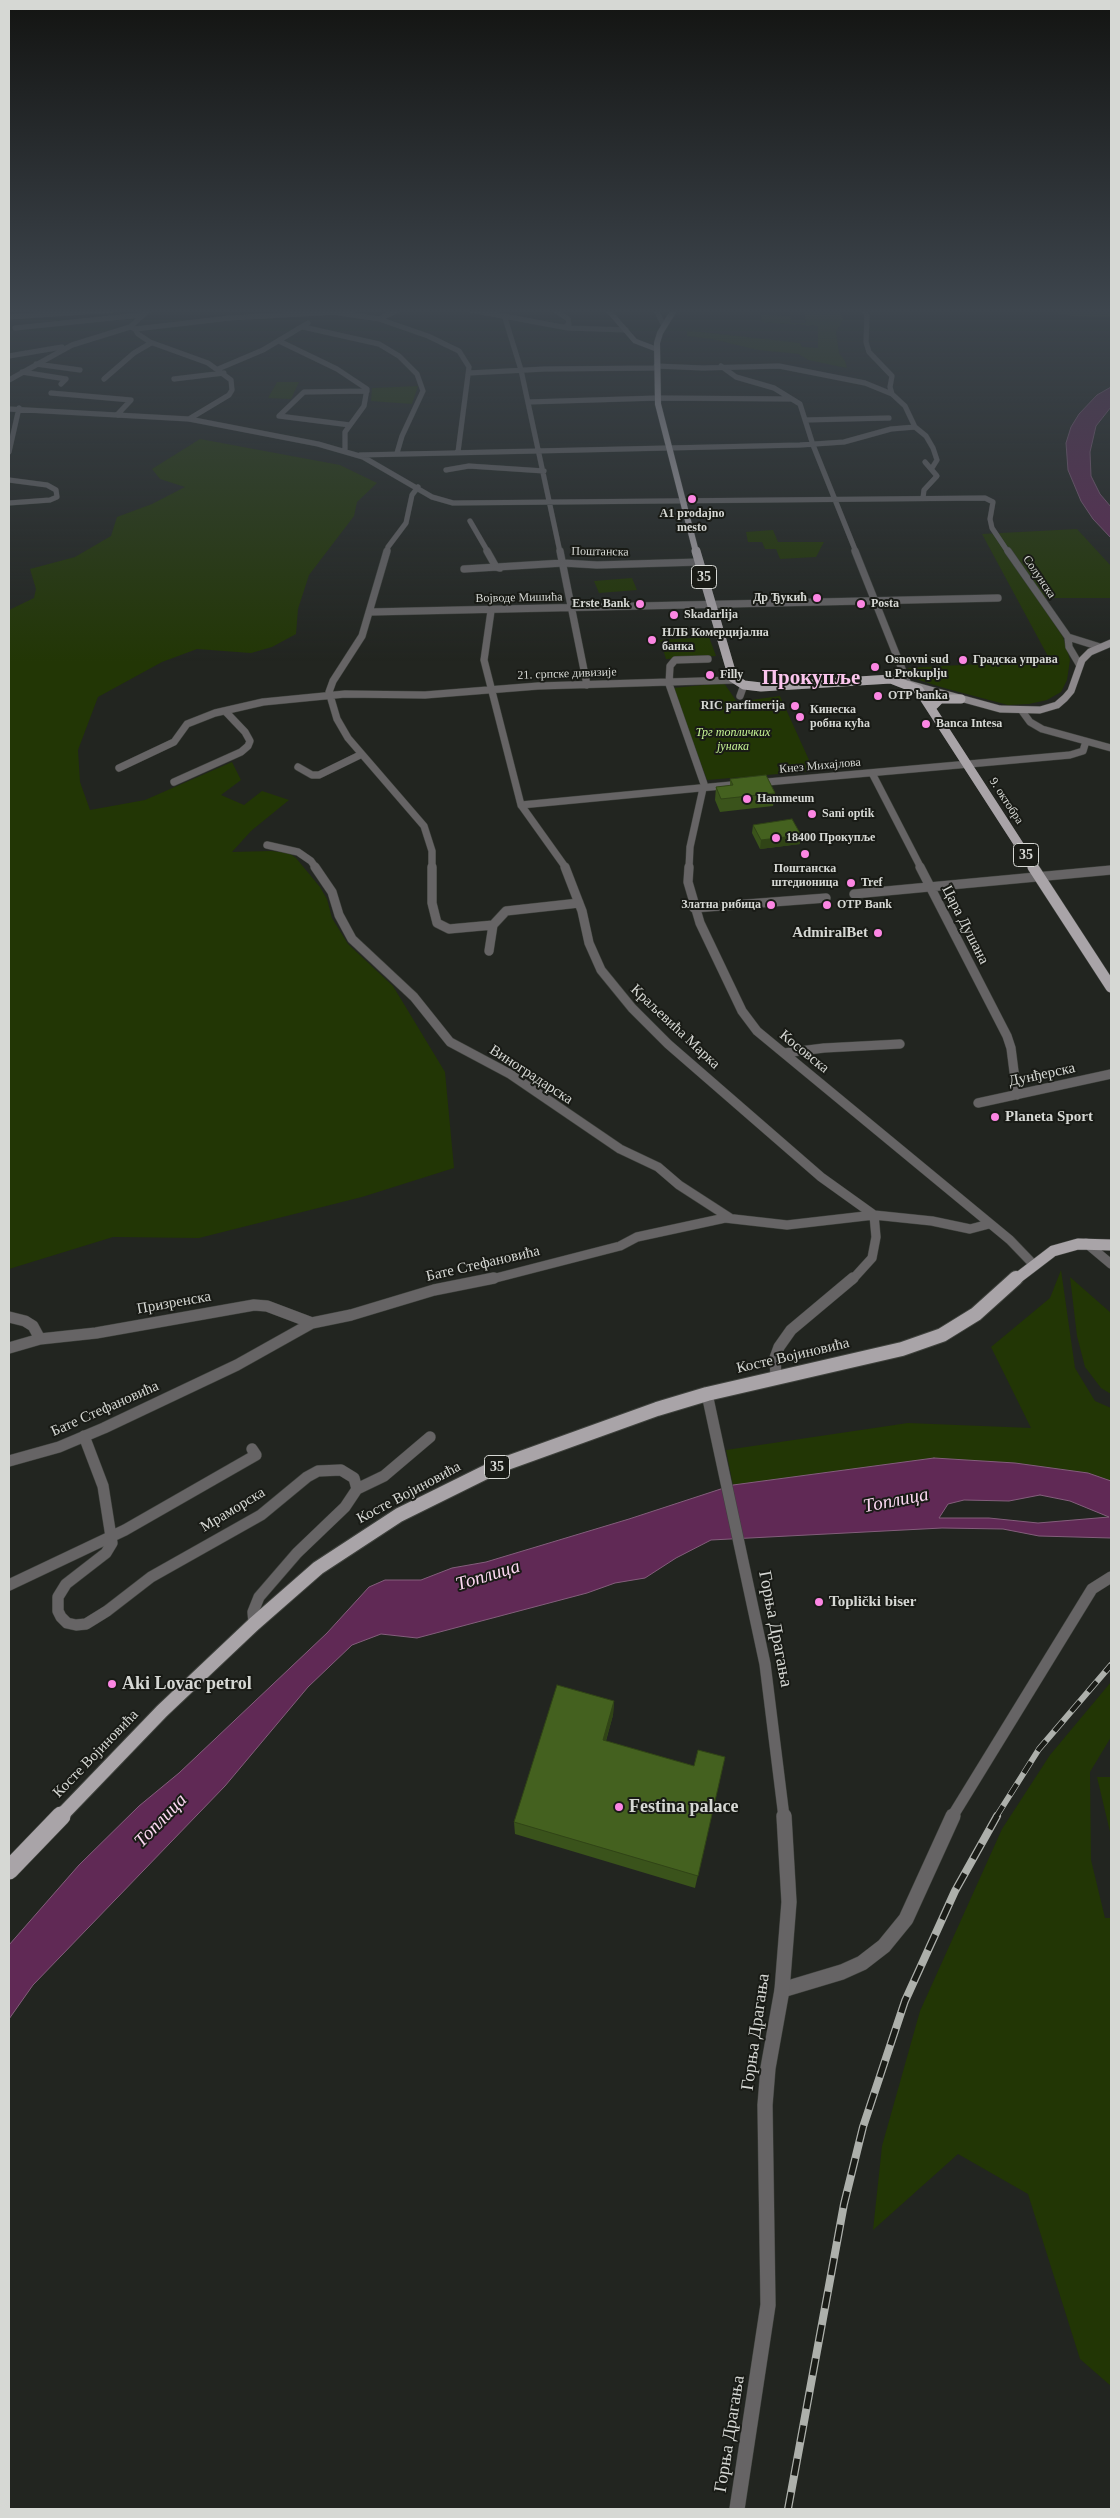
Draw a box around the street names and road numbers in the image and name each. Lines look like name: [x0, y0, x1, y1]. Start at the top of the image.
street label: Поштанска: [571, 544, 629, 560]
street label: Солунска: [1019, 553, 1059, 601]
road number: 35: [692, 566, 716, 588]
street label: Војводе Мишића: [475, 590, 563, 606]
street label: 21. српске дивизије: [517, 665, 617, 683]
street label: Кнез Михајлова: [779, 755, 861, 777]
street label: 9. октобра: [986, 775, 1026, 827]
road number: 35: [1014, 844, 1038, 866]
street label: Цара Душана: [937, 883, 993, 967]
street label: Краљевића Марка: [626, 981, 724, 1073]
street label: Косовска: [776, 1027, 832, 1077]
street label: Виноградарска: [486, 1041, 576, 1109]
street label: Дунђерска: [1007, 1059, 1077, 1091]
street label: Бате Стефановића: [424, 1242, 542, 1286]
street label: Призренска: [136, 1288, 212, 1318]
street label: Косте Војиновића: [735, 1334, 851, 1378]
street label: Бате Стефановића: [48, 1377, 162, 1441]
road number: 35: [484, 1455, 510, 1478]
street label: Косте Војиновића: [354, 1458, 464, 1528]
street label: Мраморска: [197, 1484, 269, 1536]
street label: Горња Драгања: [753, 1569, 797, 1689]
street label: Косте Војиновића: [49, 1706, 143, 1802]
street label: Горња Драгања: [737, 1972, 775, 2092]
street label: Горња Драгања: [710, 2374, 750, 2494]

